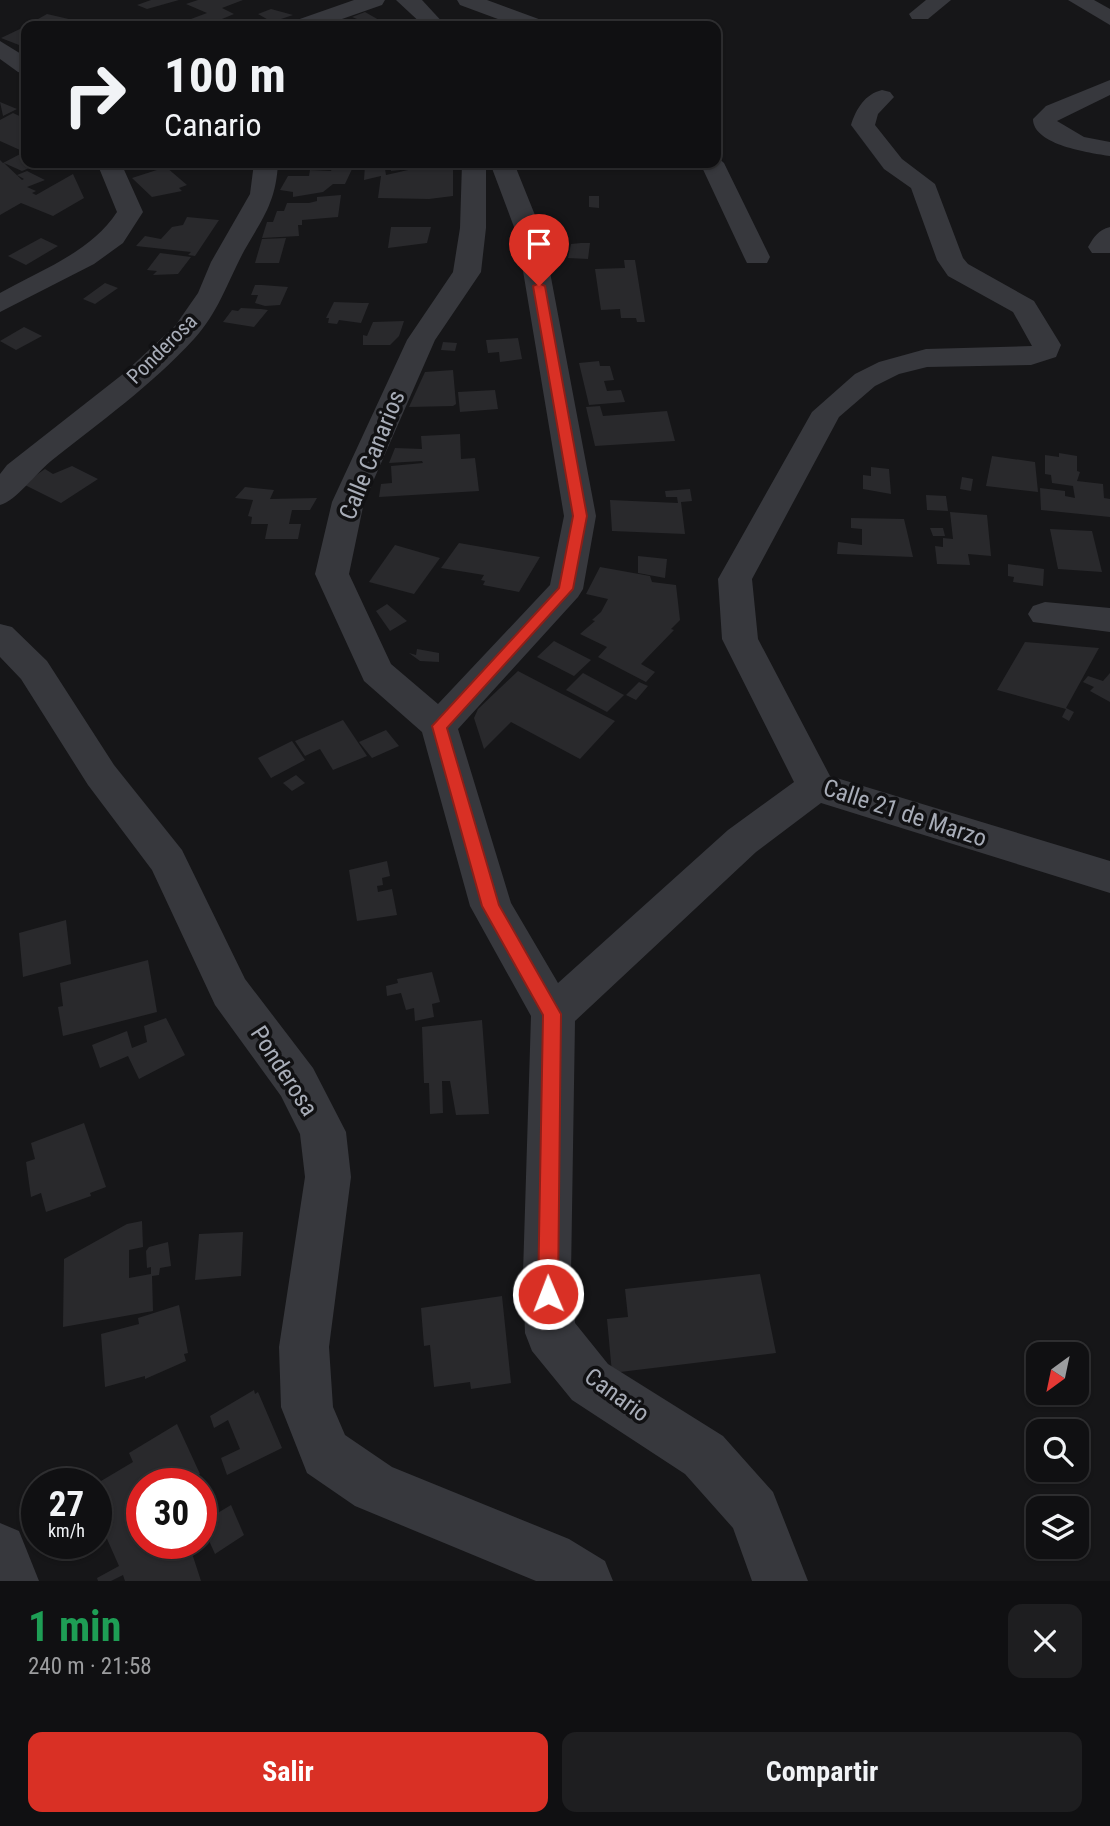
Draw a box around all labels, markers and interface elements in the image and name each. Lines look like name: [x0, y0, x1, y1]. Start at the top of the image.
text: 100 m: [164, 47, 286, 104]
icon: right: [49, 49, 140, 140]
text: Canario: [164, 106, 261, 144]
pin: [509, 214, 569, 286]
icon: arrive: [520, 225, 558, 263]
street label: Ponderosa: [122, 309, 202, 389]
street label: Calle Canarios: [333, 386, 411, 524]
street label: Calle 21 de Marzo: [820, 773, 990, 853]
street label: Ponderosa: [245, 1021, 323, 1121]
position arrow: [511, 1257, 585, 1331]
north arrow: [1026, 1342, 1088, 1405]
map controls: [1026, 1342, 1089, 1559]
street label: Canario: [579, 1362, 655, 1428]
button: search: [1026, 1419, 1089, 1482]
speed limit sign: 30: [126, 1468, 217, 1559]
text: 27: [49, 1484, 84, 1525]
button: layers: [1026, 1496, 1089, 1559]
text: km/h: [48, 1520, 85, 1541]
text: 1 min: [28, 1602, 121, 1651]
button: close: [1008, 1604, 1082, 1678]
text: 240 m · 21:58: [28, 1653, 152, 1680]
button: Salir: [28, 1732, 548, 1812]
button: Compartir: [562, 1732, 1082, 1812]

